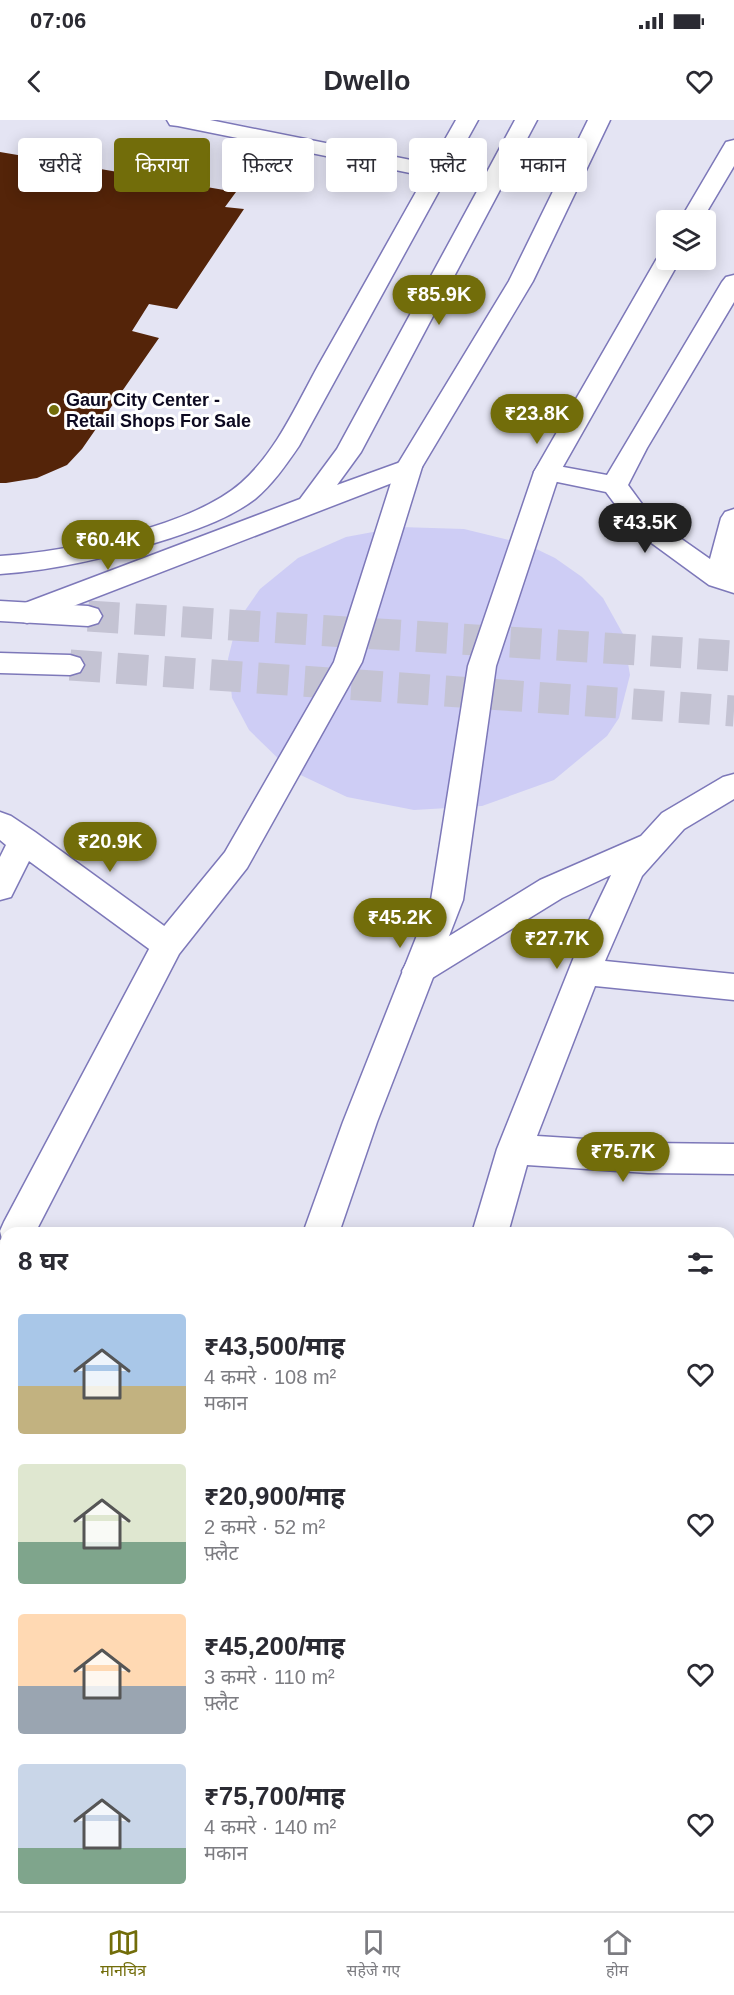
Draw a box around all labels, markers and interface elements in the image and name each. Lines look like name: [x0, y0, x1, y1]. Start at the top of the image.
text: 07:06: [30, 8, 86, 33]
icon: back: [18, 65, 51, 98]
icon: heart: [683, 65, 716, 98]
text: Dwello: [323, 66, 411, 96]
chip: खरीदें: [18, 138, 102, 192]
chip: किराया: [114, 138, 210, 192]
chip: फ़िल्टर: [222, 138, 314, 192]
chip: नया: [326, 138, 397, 192]
chip: फ़्लैट: [409, 138, 487, 192]
chip: मकान: [499, 138, 587, 192]
map controls: [656, 210, 716, 270]
button: layers: [656, 210, 716, 270]
pin: ₹85.9K: [390, 275, 488, 326]
text: ₹85.9K: [407, 283, 471, 305]
place label: Gaur City Center - Retail Shops For Sale: [66, 390, 251, 431]
pin: ₹23.8K: [488, 394, 586, 445]
text: ₹23.8K: [505, 402, 569, 424]
marker: Gaur City Center - Retail Shops For Sale: [47, 403, 61, 417]
pin: ₹43.5K: [596, 503, 694, 554]
text: ₹43.5K: [613, 511, 677, 533]
pin: ₹60.4K: [59, 520, 157, 571]
text: ₹60.4K: [76, 528, 140, 550]
pin: ₹20.9K: [61, 822, 159, 873]
text: ₹20.9K: [78, 830, 142, 852]
pin: ₹45.2K: [351, 898, 449, 949]
text: ₹45.2K: [368, 906, 432, 928]
pin: ₹27.7K: [508, 919, 606, 970]
text: ₹27.7K: [525, 927, 589, 949]
pin: ₹75.7K: [574, 1132, 672, 1183]
text: ₹75.7K: [591, 1140, 655, 1162]
text: 8 घर: [18, 1246, 68, 1276]
icon: filters: [684, 1247, 717, 1280]
text: ₹43,500/माह: [204, 1331, 345, 1361]
icon: home: [66, 1338, 138, 1410]
icon: heart: [684, 1358, 717, 1391]
text: 4 कमरे · 108 m²: [204, 1366, 336, 1388]
text: मकान: [204, 1392, 248, 1414]
text: ₹20,900/माह: [204, 1481, 345, 1511]
icon: home: [66, 1488, 138, 1560]
icon: heart: [684, 1508, 717, 1541]
text: 2 कमरे · 52 m²: [204, 1516, 325, 1538]
text: फ़्लैट: [204, 1542, 239, 1564]
text: ₹45,200/माह: [204, 1631, 345, 1661]
icon: home: [66, 1638, 138, 1710]
icon: heart: [684, 1658, 717, 1691]
text: 3 कमरे · 110 m²: [204, 1666, 335, 1688]
text: फ़्लैट: [204, 1692, 239, 1714]
text: ₹75,700/माह: [204, 1781, 345, 1811]
icon: home: [66, 1788, 138, 1860]
icon: heart: [684, 1808, 717, 1841]
text: 4 कमरे · 140 m²: [204, 1816, 336, 1838]
text: मकान: [204, 1842, 248, 1864]
tab: मानचित्र: [100, 1926, 146, 1983]
tab: सहेजे गए: [347, 1926, 400, 1983]
tab: होम: [601, 1926, 634, 1983]

